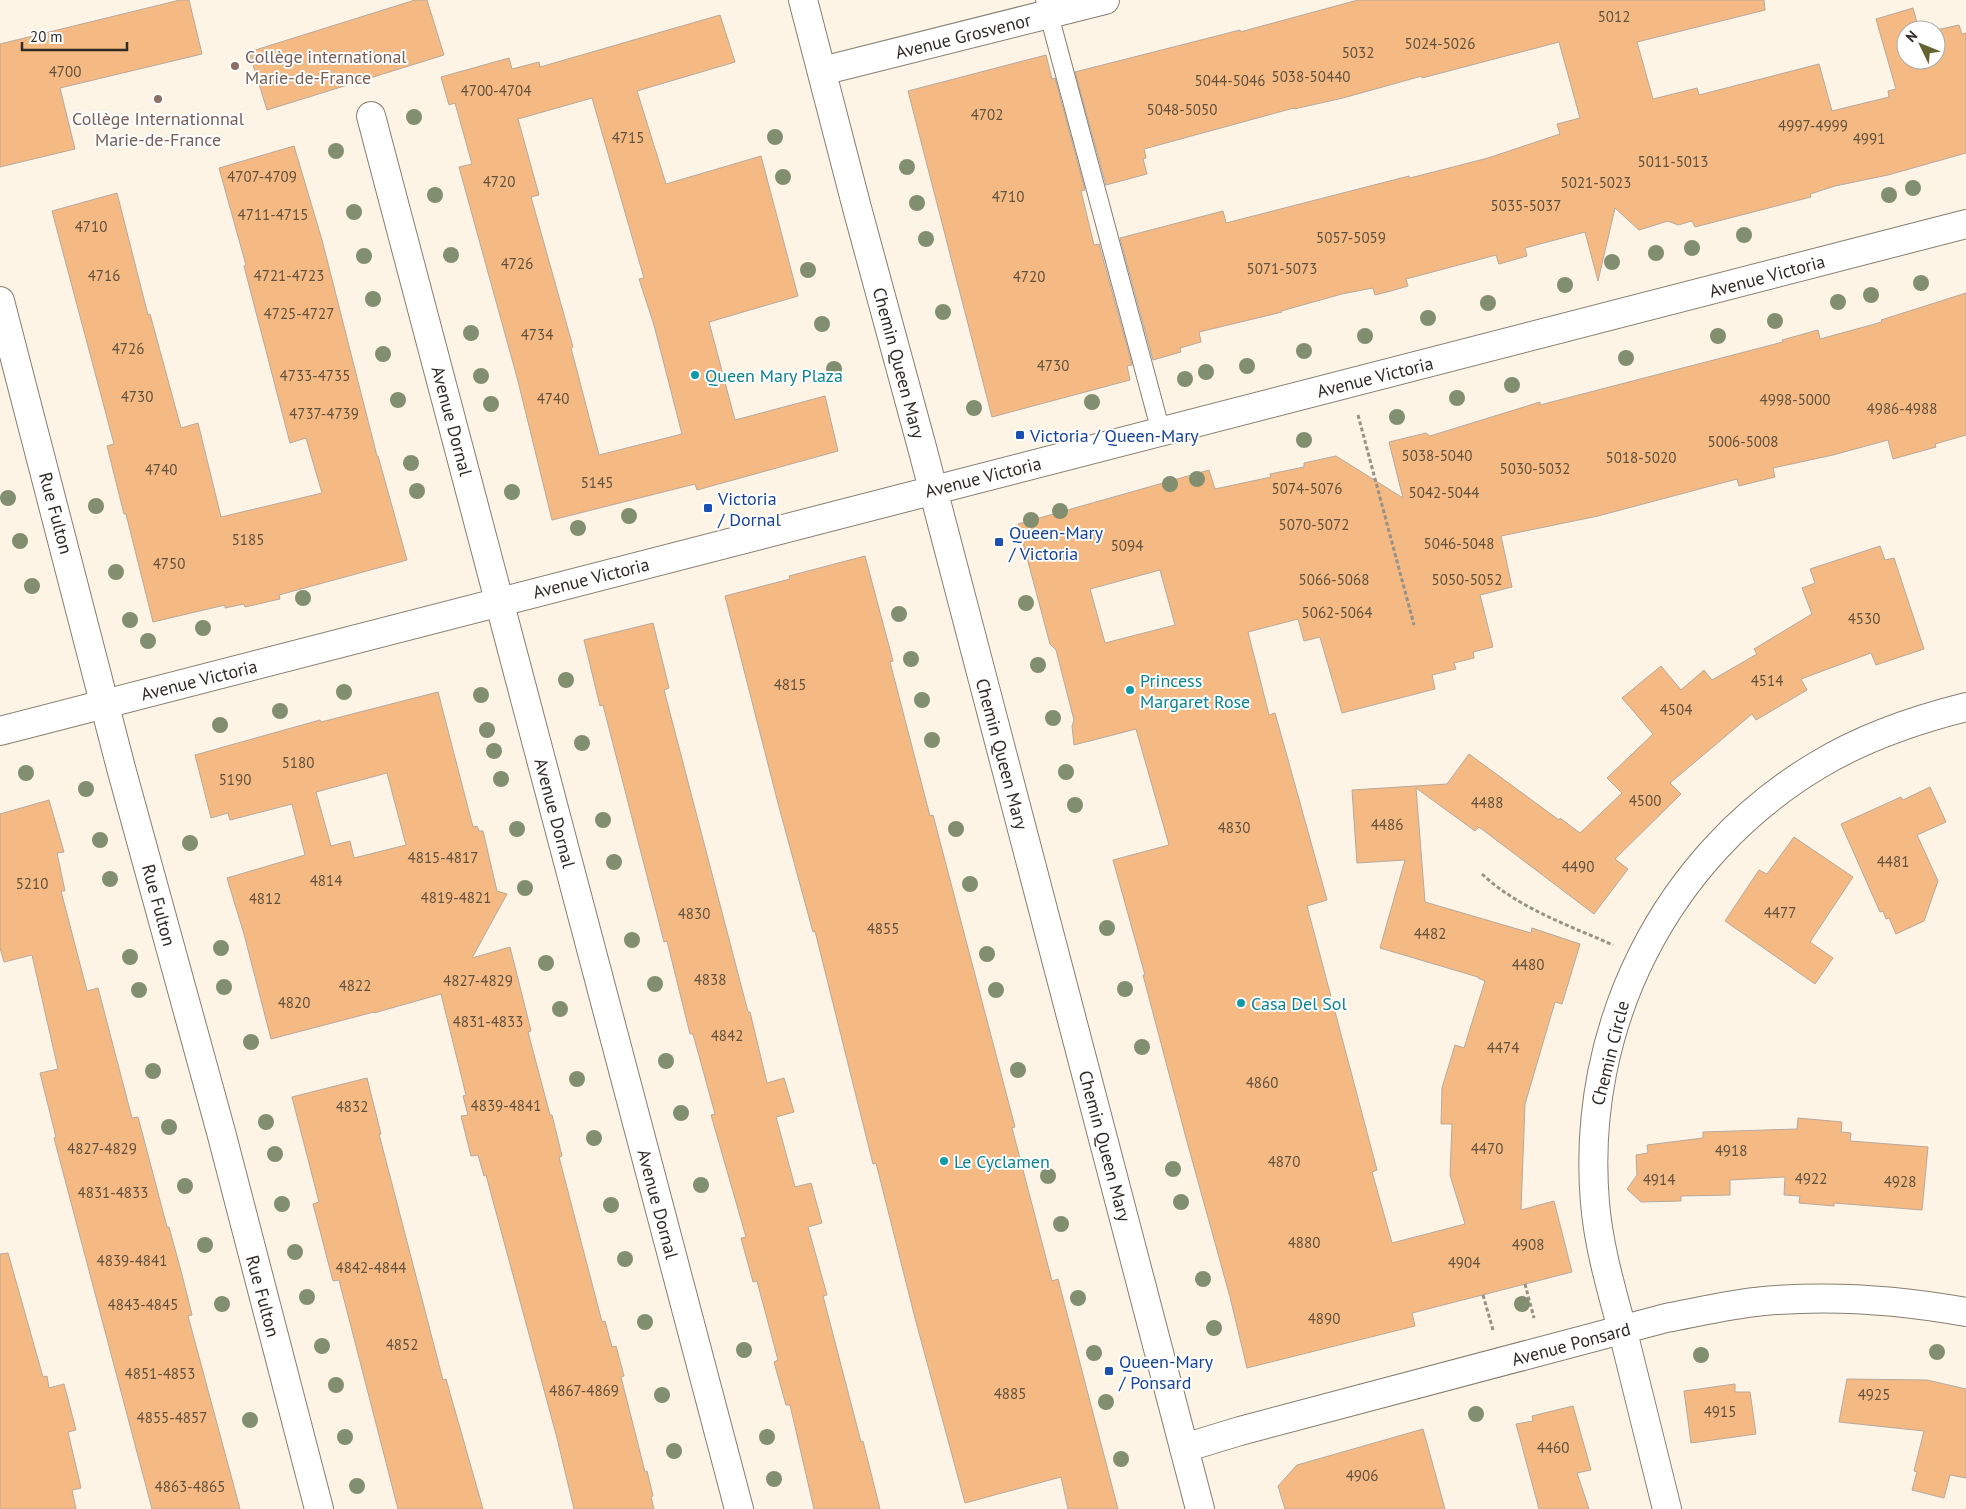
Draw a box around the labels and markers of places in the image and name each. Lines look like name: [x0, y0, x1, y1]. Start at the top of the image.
place label: Collège international Marie-de-France: [245, 45, 407, 89]
marker: Collège international Marie-de-France: [229, 60, 241, 72]
marker: Collège Internationnal Marie-de-France: [152, 93, 164, 105]
place label: Collège Internationnal Marie-de-France: [72, 107, 245, 151]
place label: Queen Mary Plaza: [705, 364, 843, 387]
marker: Queen Mary Plaza: [689, 369, 701, 381]
place label: Victoria / Queen-Mary: [1029, 424, 1199, 447]
marker: Victoria / Queen-Mary: [1014, 429, 1026, 441]
place label: Victoria / Dornal: [717, 487, 781, 531]
marker: Victoria / Dornal: [702, 502, 714, 514]
place label: Queen-Mary / Victoria: [1008, 521, 1104, 565]
marker: Queen-Mary / Victoria: [993, 536, 1005, 548]
place label: Princess Margaret Rose: [1140, 669, 1250, 713]
marker: Princess Margaret Rose: [1124, 684, 1136, 696]
place label: Casa Del Sol: [1251, 992, 1347, 1015]
marker: Casa Del Sol: [1235, 997, 1247, 1009]
place label: Le Cyclamen: [954, 1150, 1050, 1173]
marker: Le Cyclamen: [938, 1155, 950, 1167]
place label: Queen-Mary / Ponsard: [1118, 1350, 1214, 1394]
marker: Queen-Mary / Ponsard: [1103, 1365, 1115, 1377]

